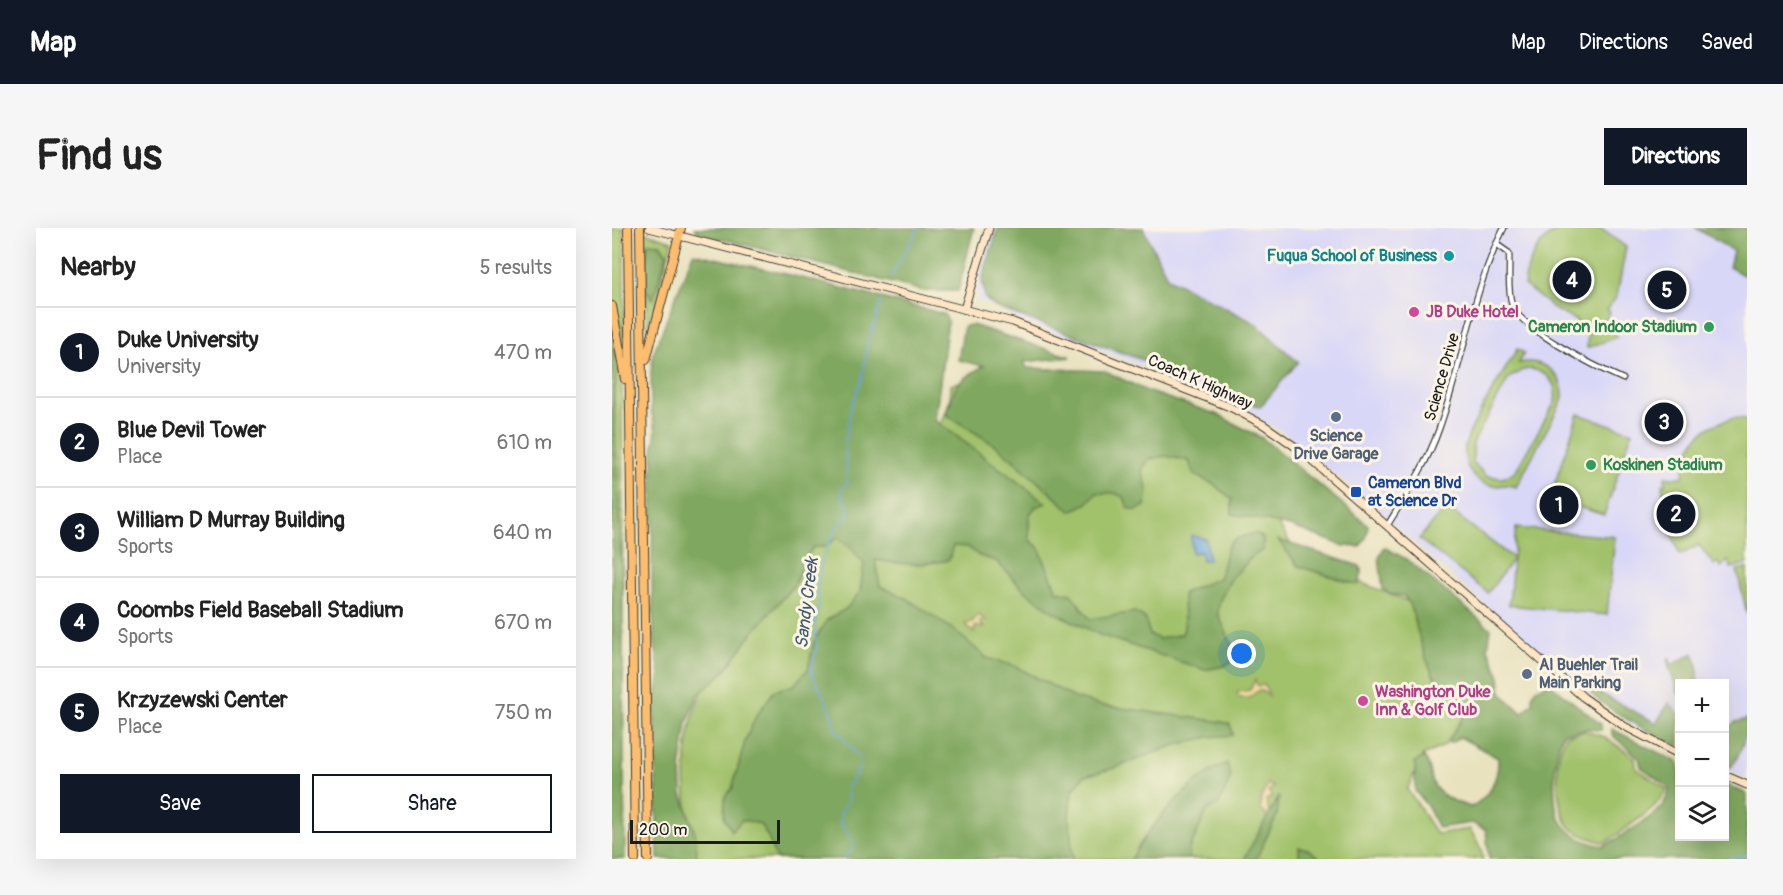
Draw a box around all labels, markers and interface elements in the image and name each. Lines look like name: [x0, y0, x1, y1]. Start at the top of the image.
text: Map: [30, 25, 76, 60]
text: Map: [1511, 29, 1546, 56]
text: Directions: [1579, 29, 1668, 56]
text: Saved: [1701, 29, 1753, 56]
button: Directions: [1604, 128, 1747, 185]
text: Find us: [36, 130, 162, 182]
place label: Fuqua School of Business: [1267, 246, 1438, 266]
marker: Fuqua School of Business: [1442, 249, 1456, 263]
text: Nearby: [60, 251, 136, 283]
text: 5 results: [480, 255, 552, 280]
pin: 4: [1552, 257, 1592, 302]
pin: 5: [1648, 268, 1686, 312]
place label: JB Duke Hotel: [1426, 302, 1519, 322]
marker: JB Duke Hotel: [1407, 305, 1421, 319]
place label: Cameron Indoor Stadium: [1528, 317, 1697, 337]
marker: Cameron Indoor Stadium: [1702, 320, 1716, 334]
text: Duke University: [117, 326, 258, 354]
street label: Science Drive: [1420, 331, 1464, 423]
text: 1: [76, 340, 83, 365]
text: 470 m: [494, 340, 552, 365]
street label: Coach K Highway: [1145, 350, 1255, 414]
text: University: [117, 354, 201, 379]
pin: 3: [1644, 400, 1684, 444]
marker: Science Drive Garage: [1329, 410, 1343, 424]
text: Blue Devil Tower: [117, 416, 266, 444]
place label: Science Drive Garage: [1294, 426, 1379, 464]
text: 2: [74, 430, 85, 455]
text: 610 m: [497, 430, 552, 455]
text: Place: [117, 444, 162, 469]
place label: Koskinen Stadium: [1603, 455, 1723, 475]
marker: Koskinen Stadium: [1584, 458, 1598, 472]
place label: Cameron Blvd at Science Dr: [1368, 473, 1462, 511]
pin: 1: [1540, 482, 1578, 528]
marker: Cameron Blvd at Science Dr: [1349, 485, 1363, 499]
pin: 2: [1656, 492, 1696, 536]
text: William D Murray Building: [117, 506, 345, 534]
text: 3: [74, 520, 85, 545]
text: 640 m: [493, 520, 552, 545]
text: Sports: [117, 534, 173, 559]
water label: Sandy Creek: [790, 555, 824, 650]
text: Coombs Field Baseball Stadium: [117, 596, 404, 624]
text: 4: [74, 610, 85, 635]
text: 670 m: [494, 610, 552, 635]
text: Sports: [117, 624, 173, 649]
your location: [1227, 639, 1256, 668]
place label: Al Buehler Trail Main Parking: [1539, 655, 1638, 693]
marker: Al Buehler Trail Main Parking: [1520, 667, 1534, 681]
map controls: [1675, 679, 1729, 841]
button: +: [1675, 679, 1729, 733]
place label: Washington Duke Inn & Golf Club: [1375, 682, 1492, 720]
text: Krzyzewski Center: [117, 686, 288, 714]
marker: Washington Duke Inn & Golf Club: [1356, 694, 1370, 708]
text: 5: [74, 700, 85, 725]
text: 750 m: [495, 700, 552, 725]
text: Place: [117, 714, 162, 739]
button: −: [1675, 733, 1729, 787]
button: Save: [60, 774, 300, 833]
button: Share: [312, 774, 552, 833]
button: layers: [1675, 787, 1729, 841]
scale bar: [630, 817, 780, 844]
text: 200 m: [639, 820, 687, 840]

